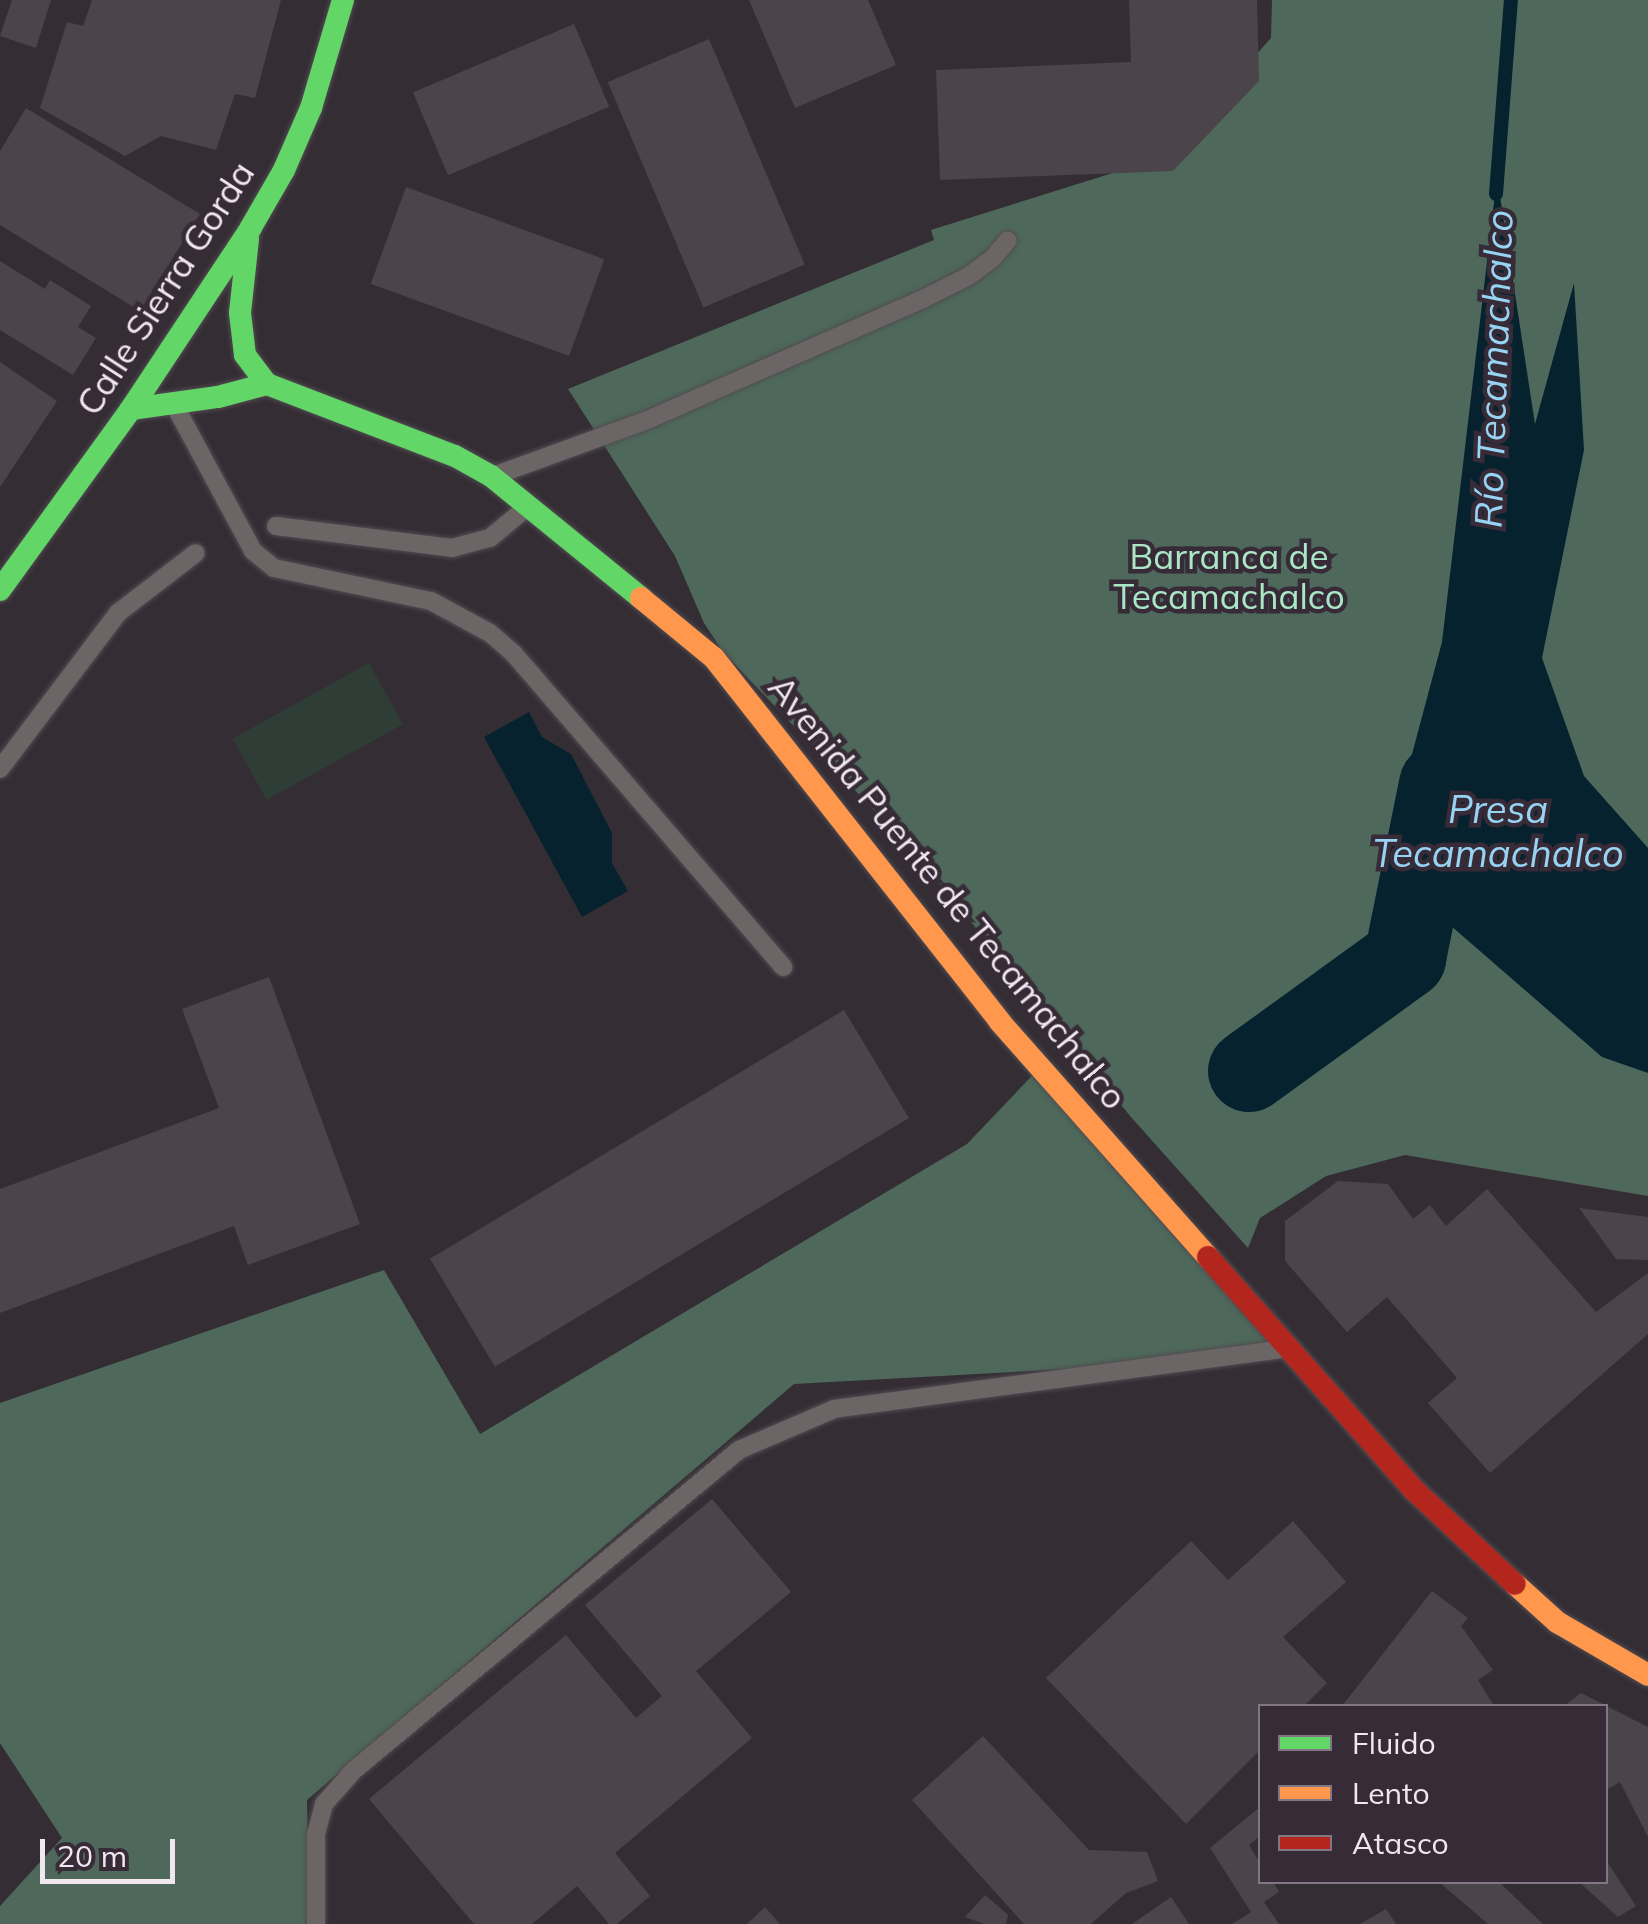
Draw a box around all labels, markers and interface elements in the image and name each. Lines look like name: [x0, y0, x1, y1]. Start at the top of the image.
street label: Calle Sierra Gorda: [67, 153, 263, 423]
water label: Río Tecamachalco: [1466, 209, 1522, 529]
park label: Barranca de Tecamachalco: [1113, 535, 1345, 617]
street label: Avenida Puente de Tecamachalco: [760, 667, 1136, 1117]
water label: Presa Tecamachalco: [1372, 787, 1624, 876]
legend: [1258, 1704, 1608, 1884]
text: Fluido: [1352, 1724, 1436, 1762]
text: Lento: [1352, 1774, 1430, 1812]
scale bar: [45, 1819, 180, 1881]
text: Atasco: [1352, 1824, 1449, 1862]
text: 20 m: [57, 1837, 127, 1875]

